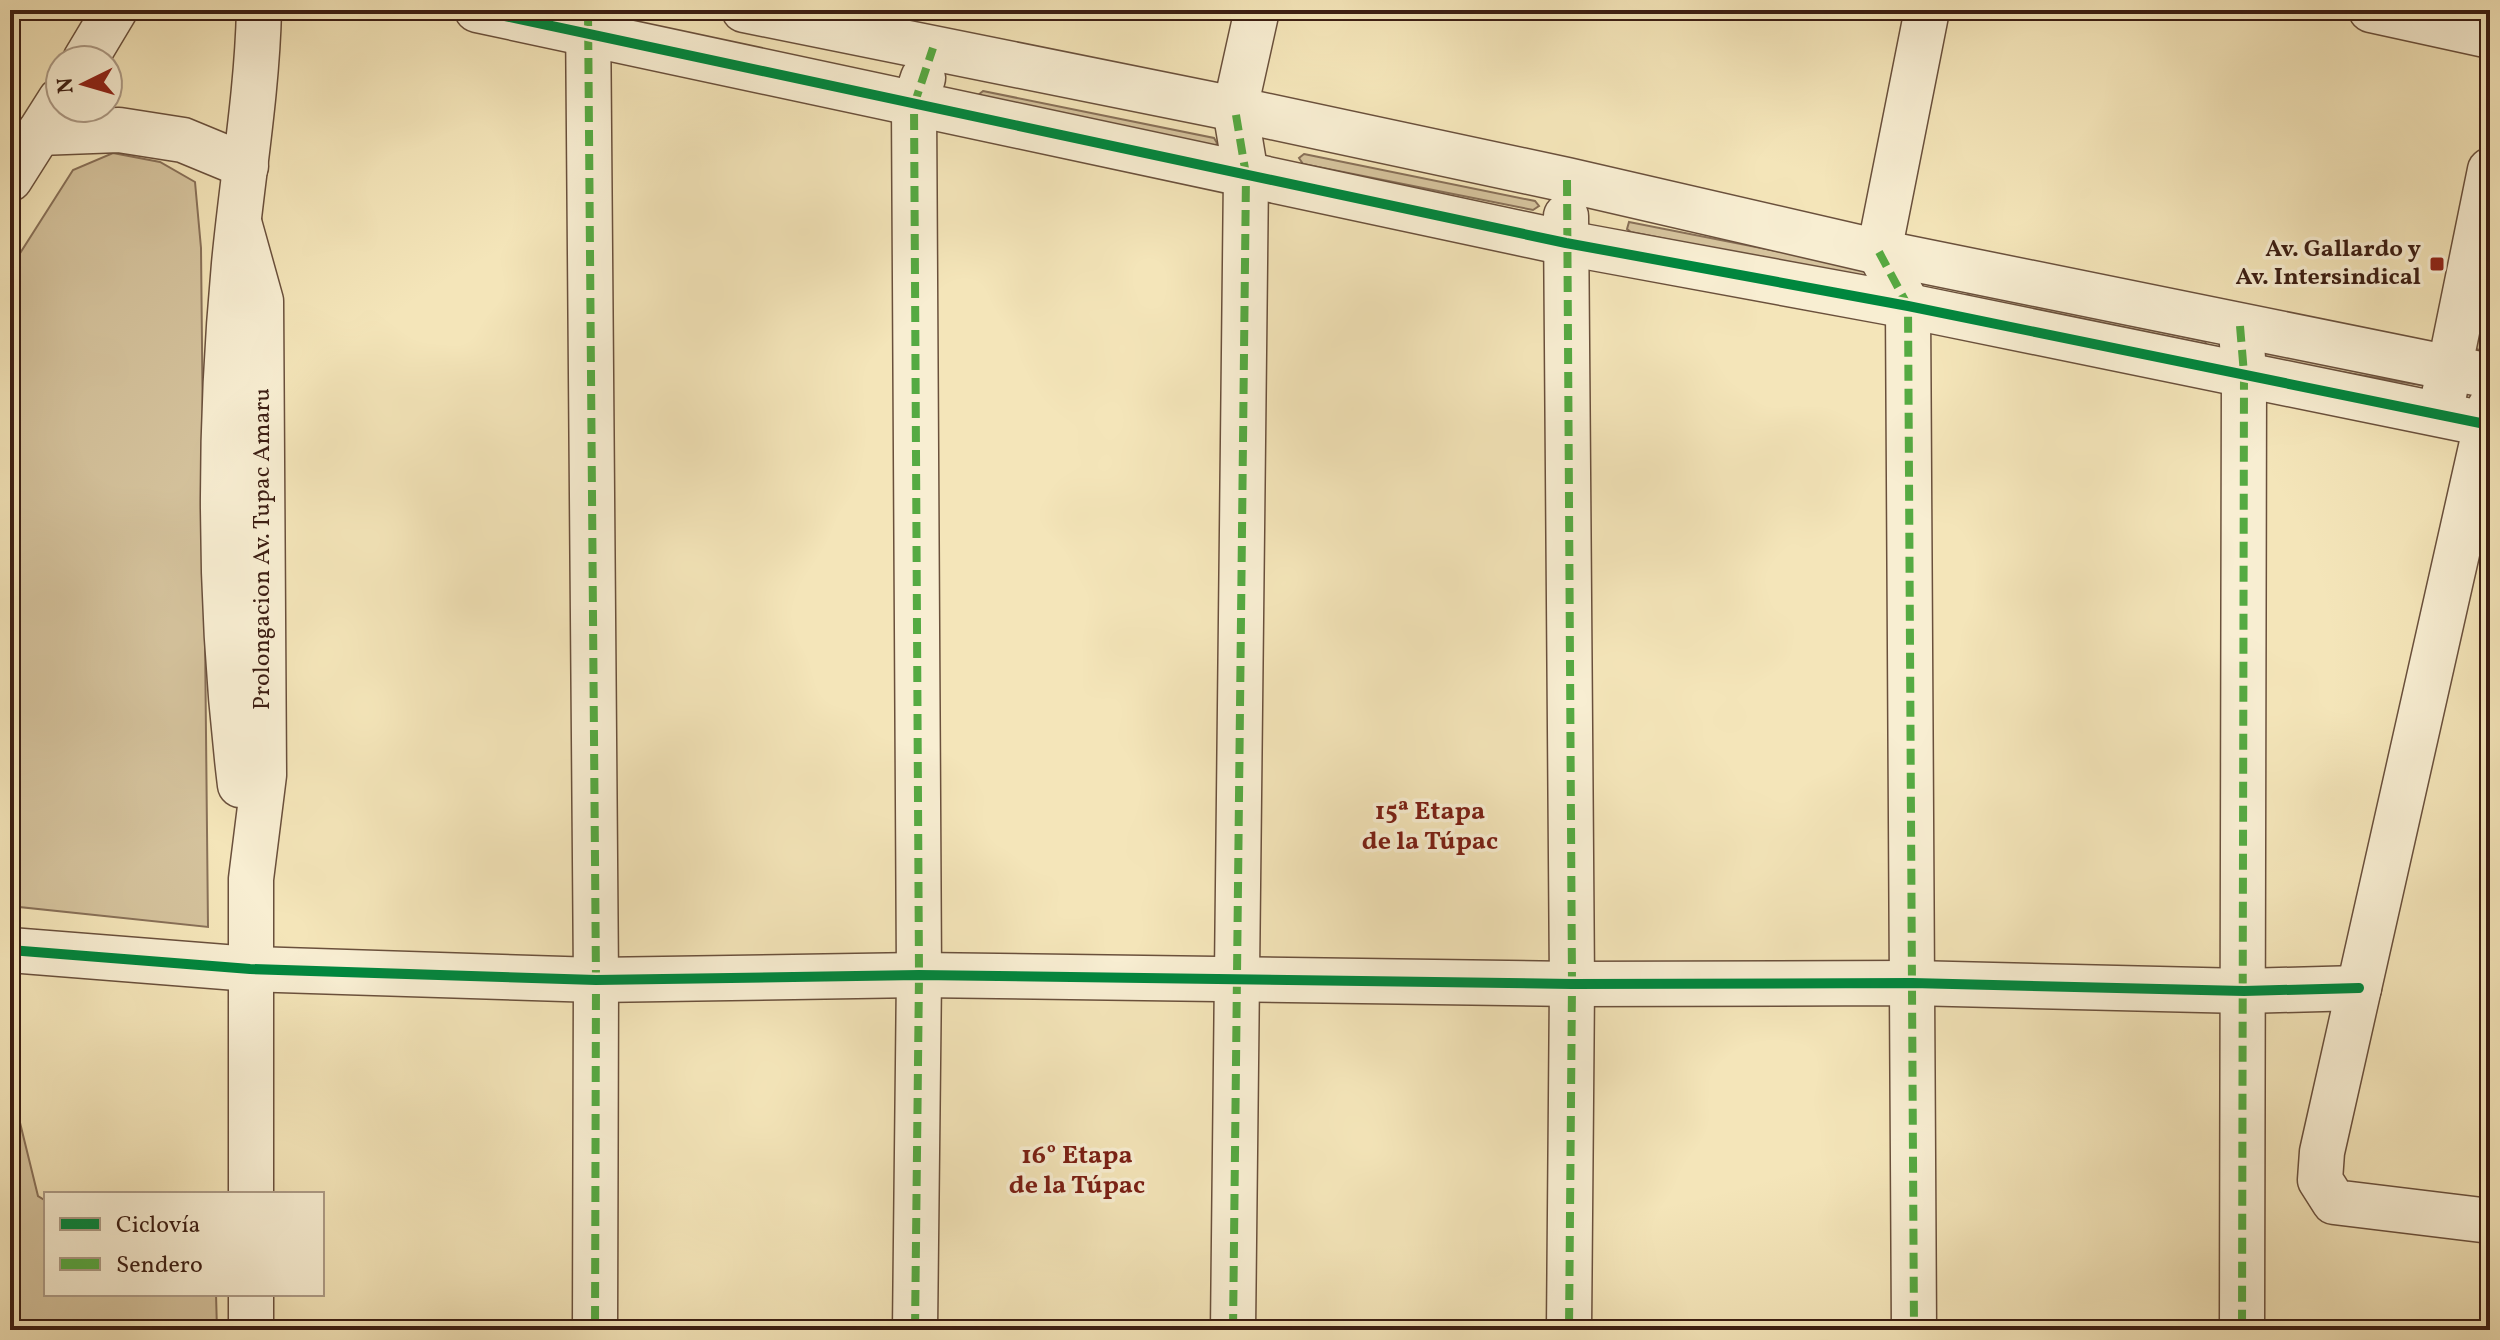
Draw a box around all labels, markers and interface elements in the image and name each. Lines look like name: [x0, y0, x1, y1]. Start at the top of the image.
north arrow: [44, 44, 124, 124]
text: N: [50, 76, 83, 95]
place label: Av. Gallardo y Av. Intersindical: [2235, 233, 2422, 295]
marker: Av. Gallardo y Av. Intersindical: [2428, 255, 2446, 273]
street label: Prolongacion Av. Tupac Amaru: [246, 388, 280, 710]
district label: 15ª Etapa de la Túpac: [1362, 794, 1498, 860]
district label: 16° Etapa de la Túpac: [1009, 1138, 1145, 1204]
legend: [44, 1192, 324, 1296]
text: Ciclovía: [116, 1209, 201, 1243]
text: Sendero: [116, 1249, 203, 1283]

